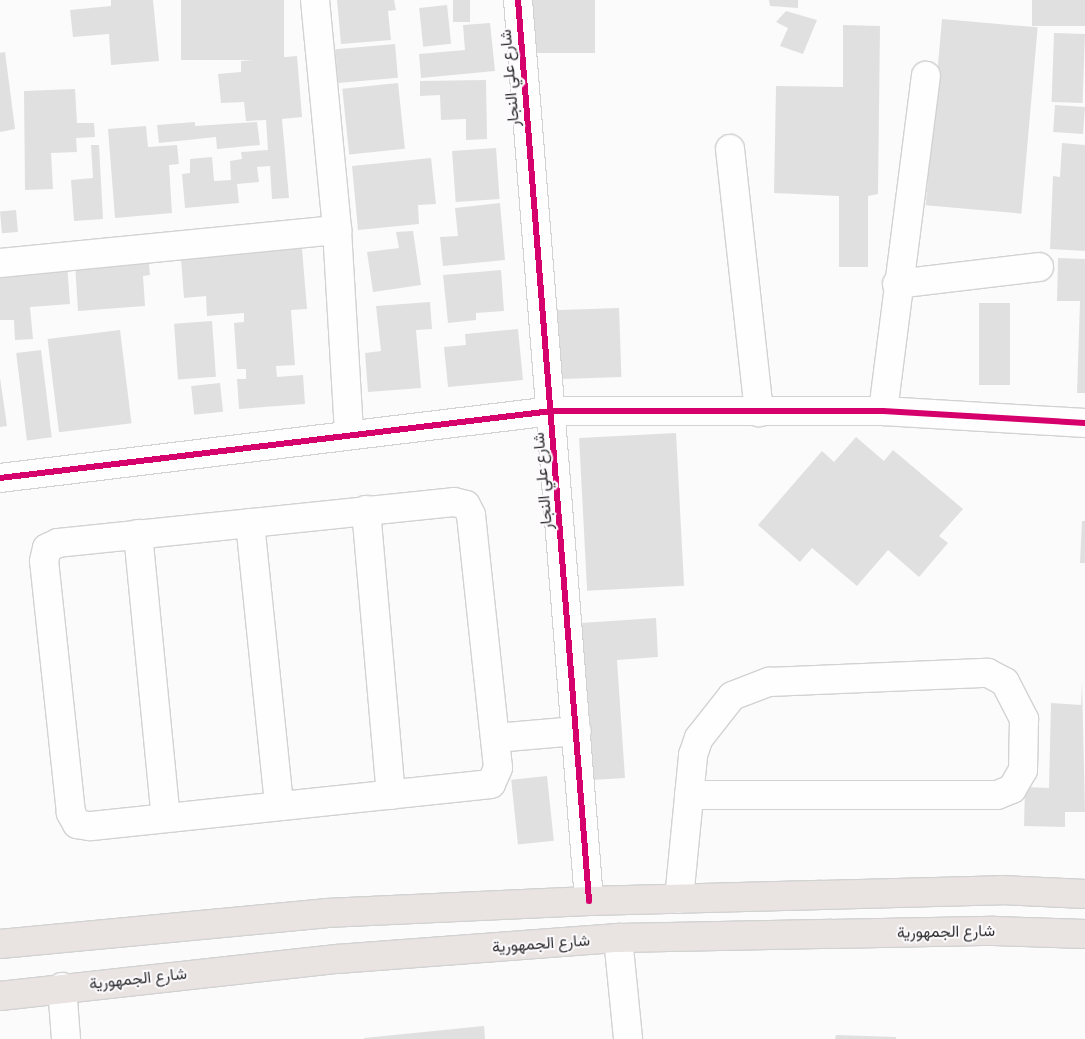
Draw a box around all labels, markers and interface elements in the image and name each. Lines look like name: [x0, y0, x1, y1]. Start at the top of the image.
street label: شارع علي النجار: [496, 29, 524, 127]
street label: شارع علي النجار: [529, 432, 557, 530]
street label: شارع الجمهورية: [897, 922, 995, 942]
street label: شارع الجمهورية: [491, 931, 591, 957]
street label: شارع الجمهورية: [88, 964, 188, 994]

